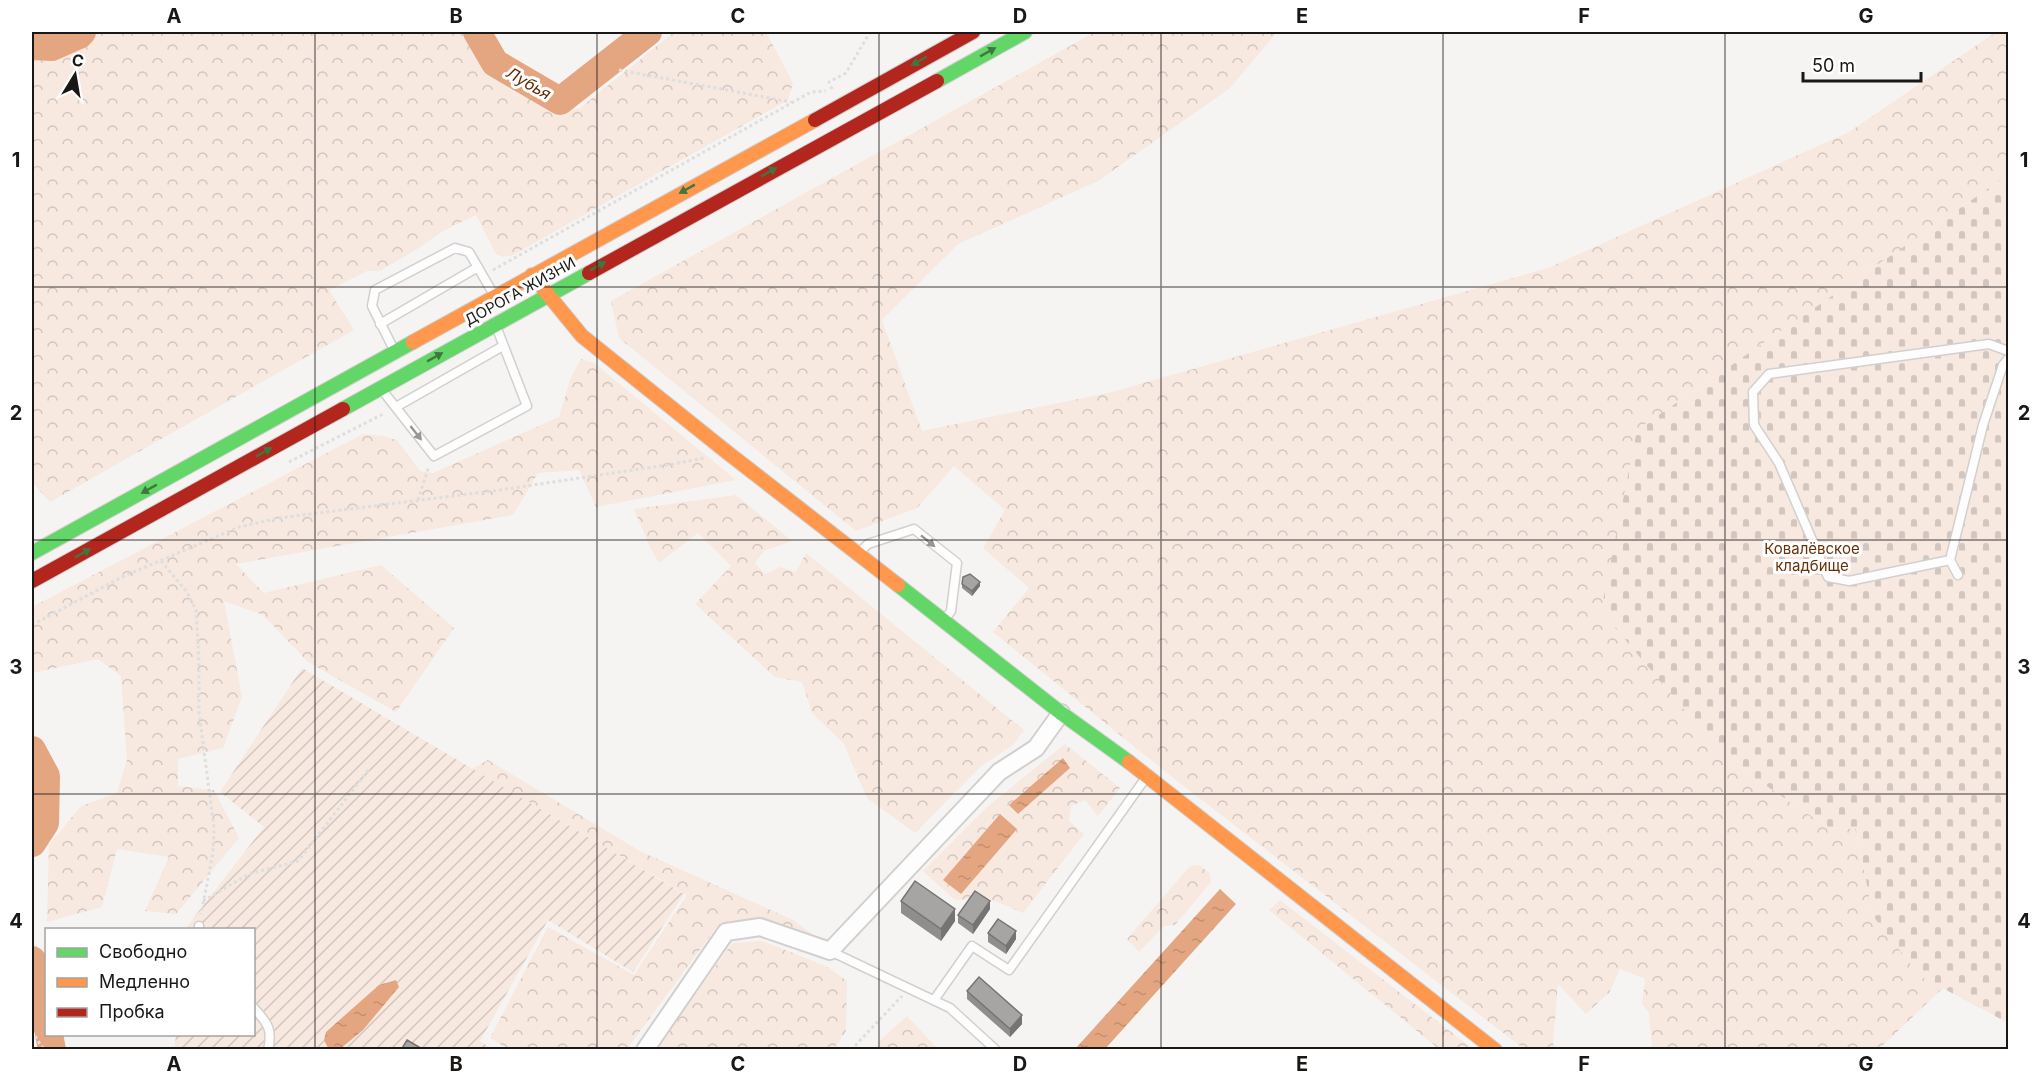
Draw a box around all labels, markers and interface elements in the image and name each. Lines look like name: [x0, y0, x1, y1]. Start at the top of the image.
text: A: [167, 4, 182, 28]
text: B: [449, 4, 463, 28]
text: C: [731, 4, 745, 28]
text: D: [1013, 4, 1027, 28]
text: E: [1296, 4, 1308, 28]
text: F: [1578, 4, 1590, 28]
text: G: [1858, 4, 1874, 28]
north arrow: [45, 45, 105, 105]
scale bar: [1803, 45, 1922, 83]
one-way arrow: [979, 47, 996, 57]
text: С: [70, 49, 86, 71]
text: 50 m: [1812, 55, 1855, 76]
one-way arrow: [910, 56, 927, 66]
water label: Лубья: [503, 62, 555, 104]
text: 1: [12, 148, 20, 172]
text: 1: [2020, 148, 2028, 172]
one-way arrow: [761, 167, 778, 177]
one-way arrow: [678, 184, 695, 194]
street label: ДОРОГА ЖИЗНИ: [461, 253, 579, 329]
one-way arrow: [590, 261, 607, 271]
one-way arrow: [426, 352, 443, 362]
text: 2: [10, 401, 22, 425]
text: 2: [2018, 401, 2030, 425]
one-way arrow: [410, 425, 422, 441]
one-way arrow: [256, 447, 273, 457]
one-way arrow: [140, 484, 157, 494]
one-way arrow: [920, 534, 936, 547]
park label: Ковалёвское кладбище: [1764, 539, 1860, 575]
one-way arrow: [75, 547, 91, 558]
text: 3: [10, 655, 22, 679]
text: 3: [2018, 655, 2030, 679]
text: 4: [9, 909, 23, 933]
text: 4: [2017, 909, 2031, 933]
legend: [45, 928, 255, 1036]
text: Свободно: [99, 941, 187, 962]
text: Медленно: [99, 971, 190, 992]
text: Пробка: [99, 1001, 165, 1022]
text: A: [167, 1052, 182, 1076]
text: B: [449, 1052, 463, 1076]
text: C: [731, 1052, 745, 1076]
text: D: [1013, 1052, 1027, 1076]
text: E: [1296, 1052, 1308, 1076]
text: F: [1578, 1052, 1590, 1076]
text: G: [1858, 1052, 1874, 1076]

